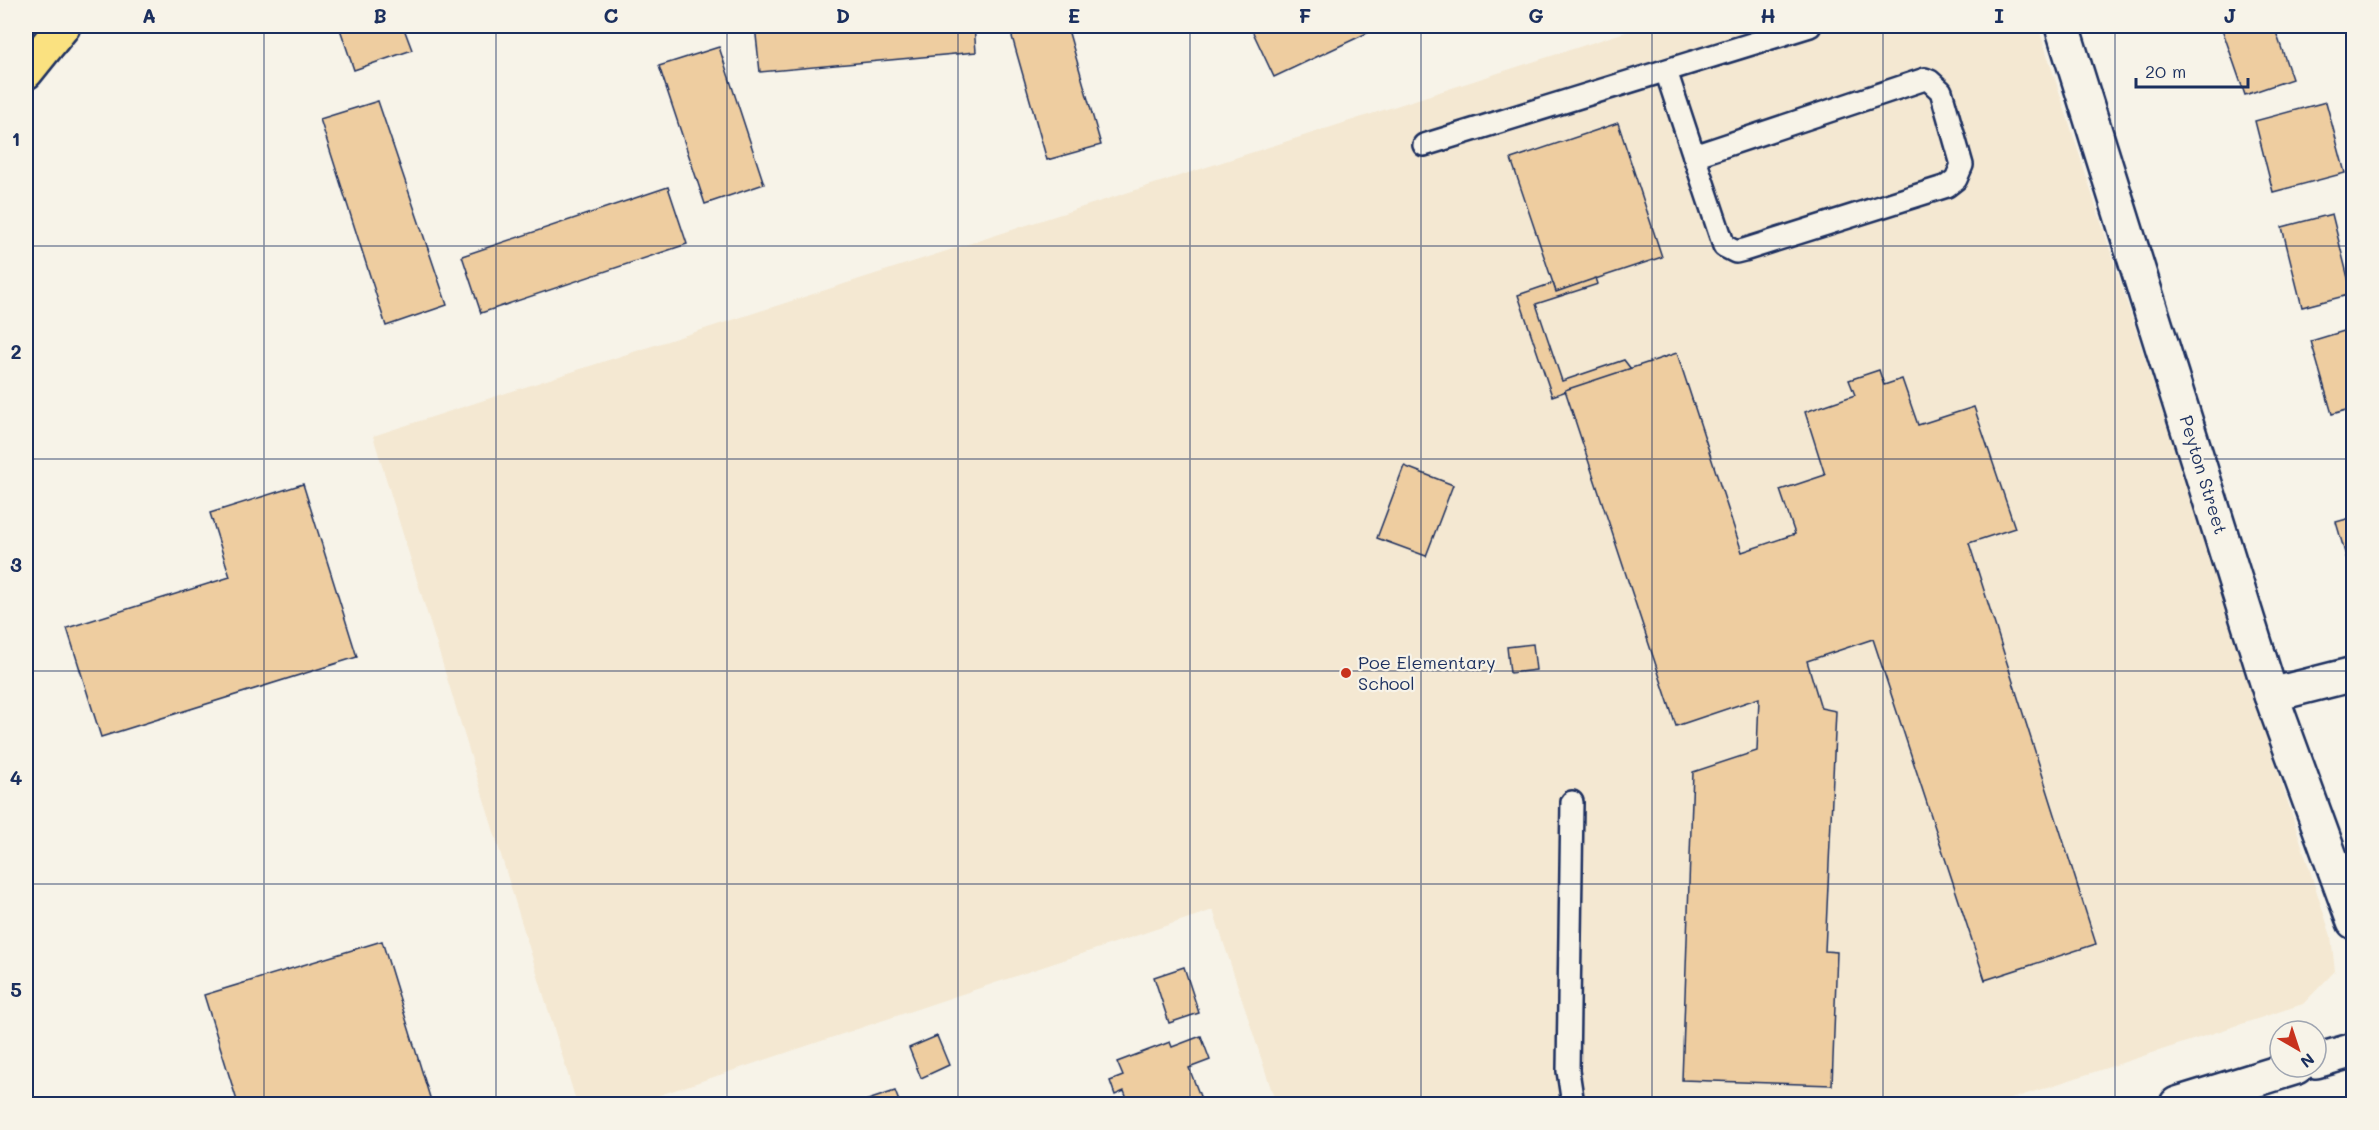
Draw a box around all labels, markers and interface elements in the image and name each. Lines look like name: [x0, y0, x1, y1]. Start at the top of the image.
text: A: [142, 2, 156, 28]
text: B: [373, 2, 387, 28]
text: C: [604, 2, 619, 28]
text: D: [836, 2, 850, 28]
text: E: [1068, 2, 1080, 28]
text: F: [1299, 2, 1312, 28]
text: G: [1528, 2, 1544, 28]
text: H: [1760, 2, 1776, 28]
text: I: [1994, 2, 2004, 28]
text: J: [2223, 2, 2237, 28]
scale bar: [2136, 51, 2248, 89]
text: 20 m: [2145, 59, 2186, 83]
text: 1: [12, 125, 20, 151]
text: 2: [10, 338, 22, 364]
street label: Peyton Street: [2174, 412, 2233, 537]
text: 3: [10, 551, 22, 577]
place label: Poe Elementary School: [1358, 650, 1496, 695]
marker: Poe Elementary School: [1339, 666, 1353, 680]
text: 4: [10, 764, 23, 790]
text: 5: [10, 976, 22, 1002]
north arrow: [2268, 1019, 2328, 1079]
text: N: [2296, 1049, 2319, 1073]

